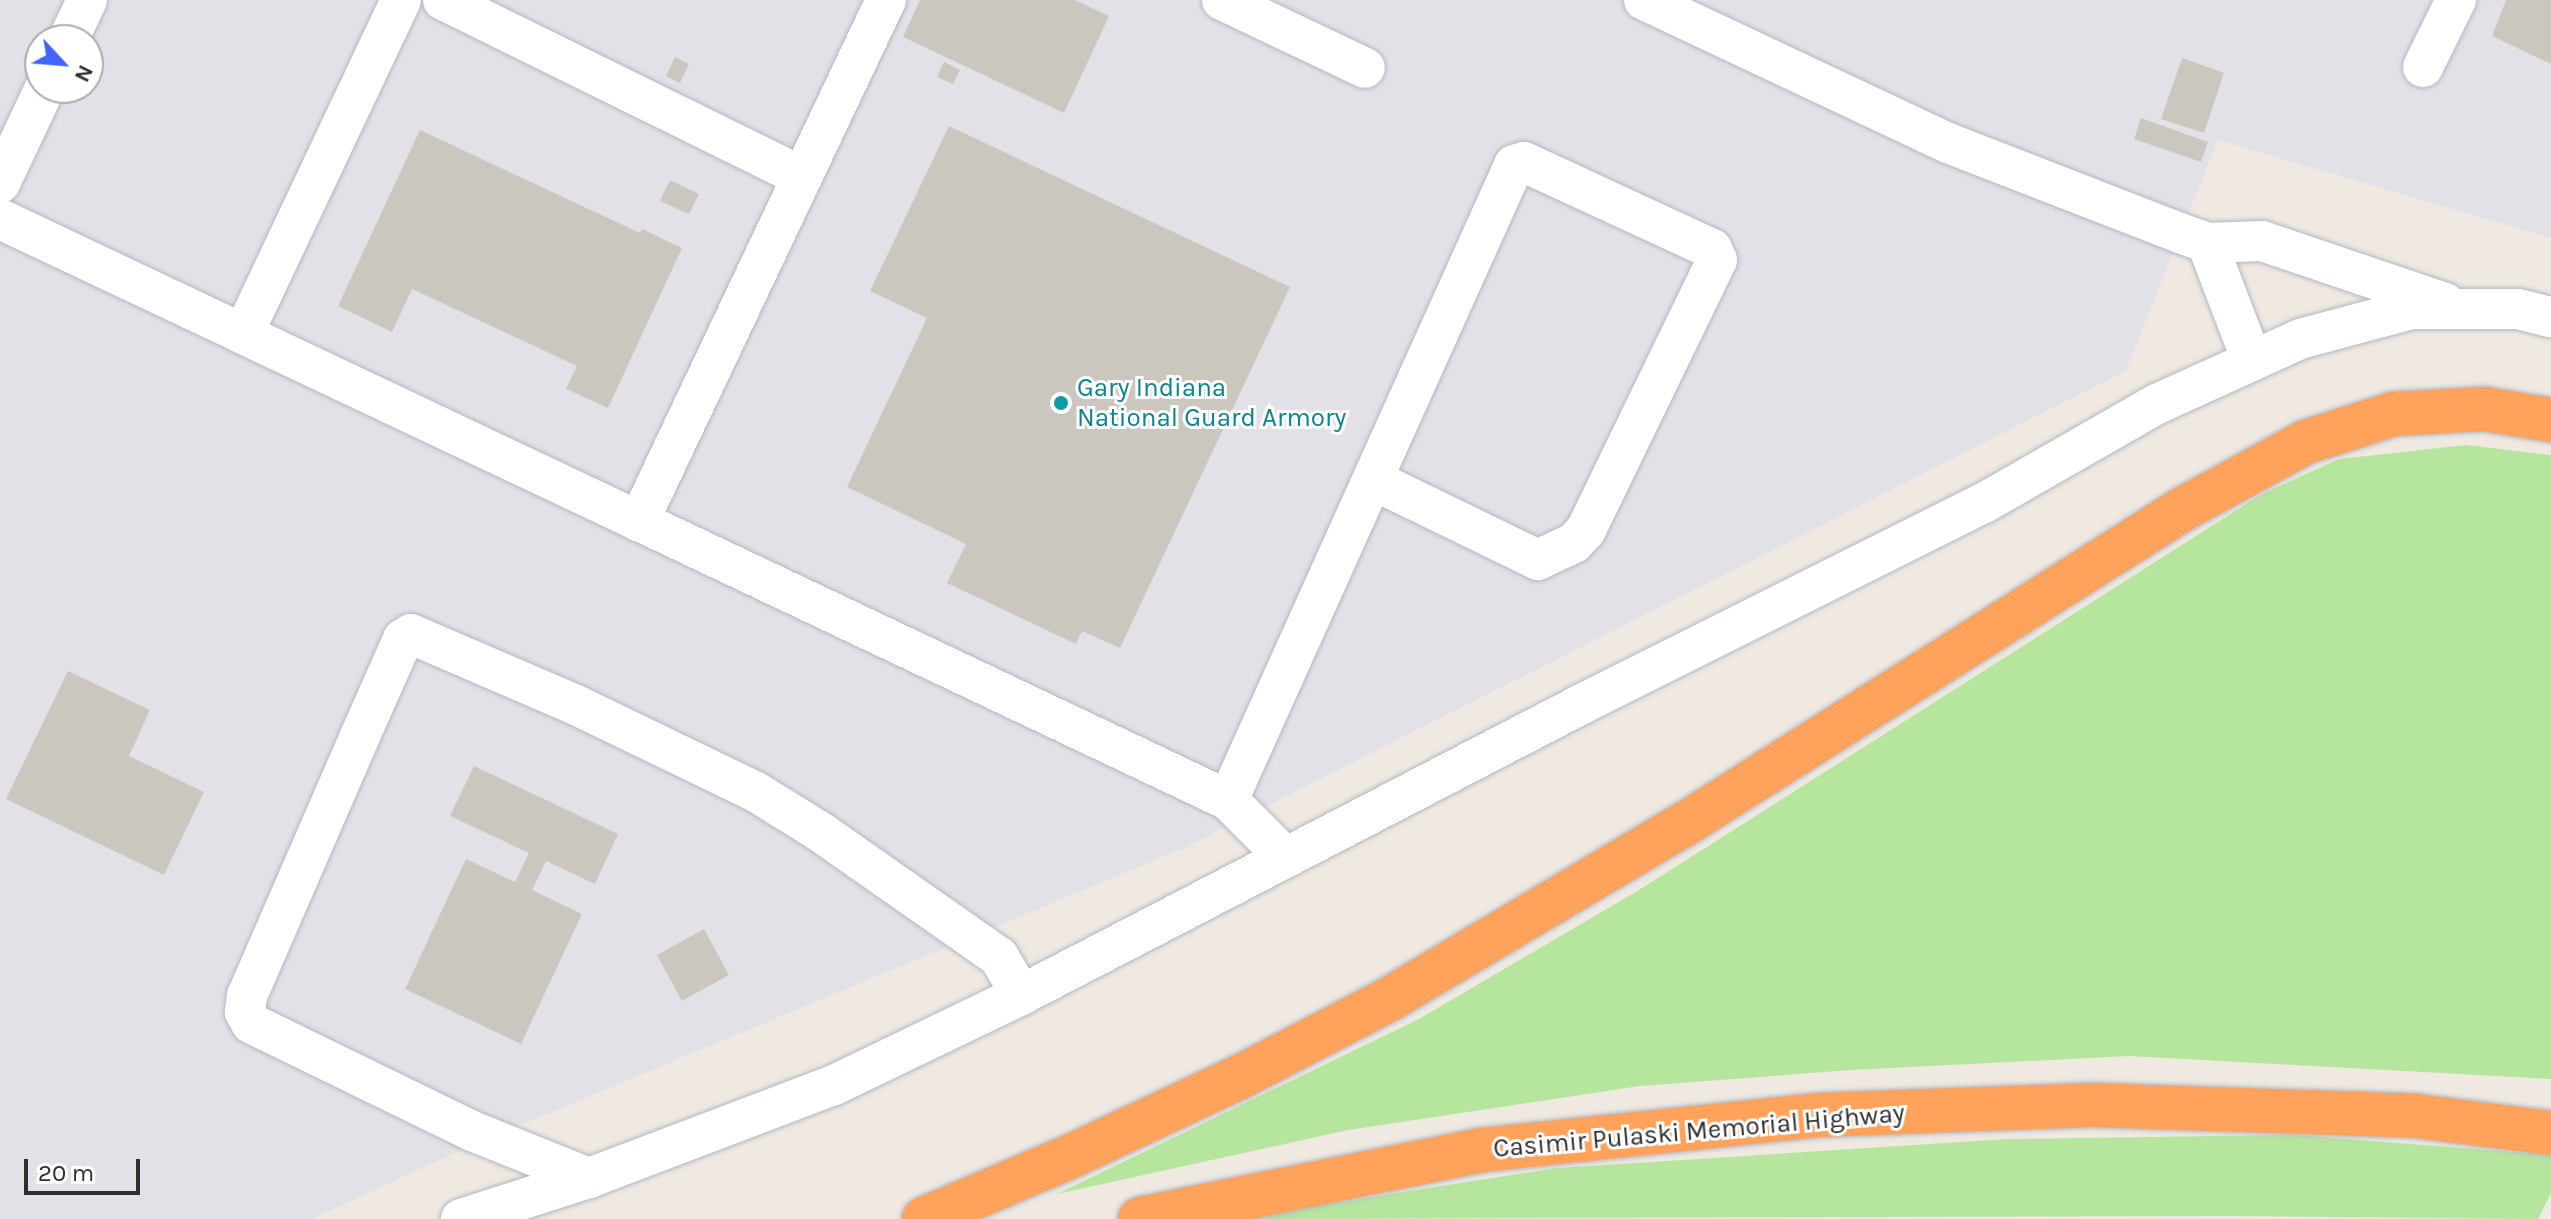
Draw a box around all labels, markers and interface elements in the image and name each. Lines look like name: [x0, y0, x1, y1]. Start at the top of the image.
north arrow: [24, 24, 104, 104]
text: N: [69, 61, 99, 86]
place label: Gary Indiana National Guard Armory: [1077, 372, 1346, 434]
marker: Gary Indiana National Guard Armory: [1052, 394, 1070, 412]
street label: Casimir Pulaski Memorial Highway: [1492, 1097, 1906, 1165]
scale bar: [28, 1143, 144, 1193]
text: 20 m: [38, 1159, 94, 1187]

